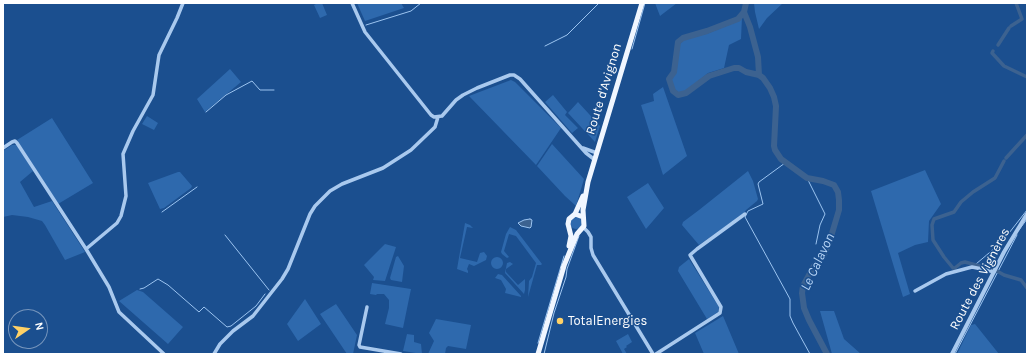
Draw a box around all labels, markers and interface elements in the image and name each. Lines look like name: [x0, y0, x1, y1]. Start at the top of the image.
street label: Route d'Avignon: [583, 41, 625, 137]
street label: Route des Vignères: [947, 225, 1013, 333]
water label: Le Calavon: [797, 231, 839, 293]
north arrow: [8, 309, 48, 349]
place label: TotalEnergies: [568, 313, 647, 329]
marker: TotalEnergies: [555, 316, 565, 326]
text: N: [32, 321, 46, 332]

